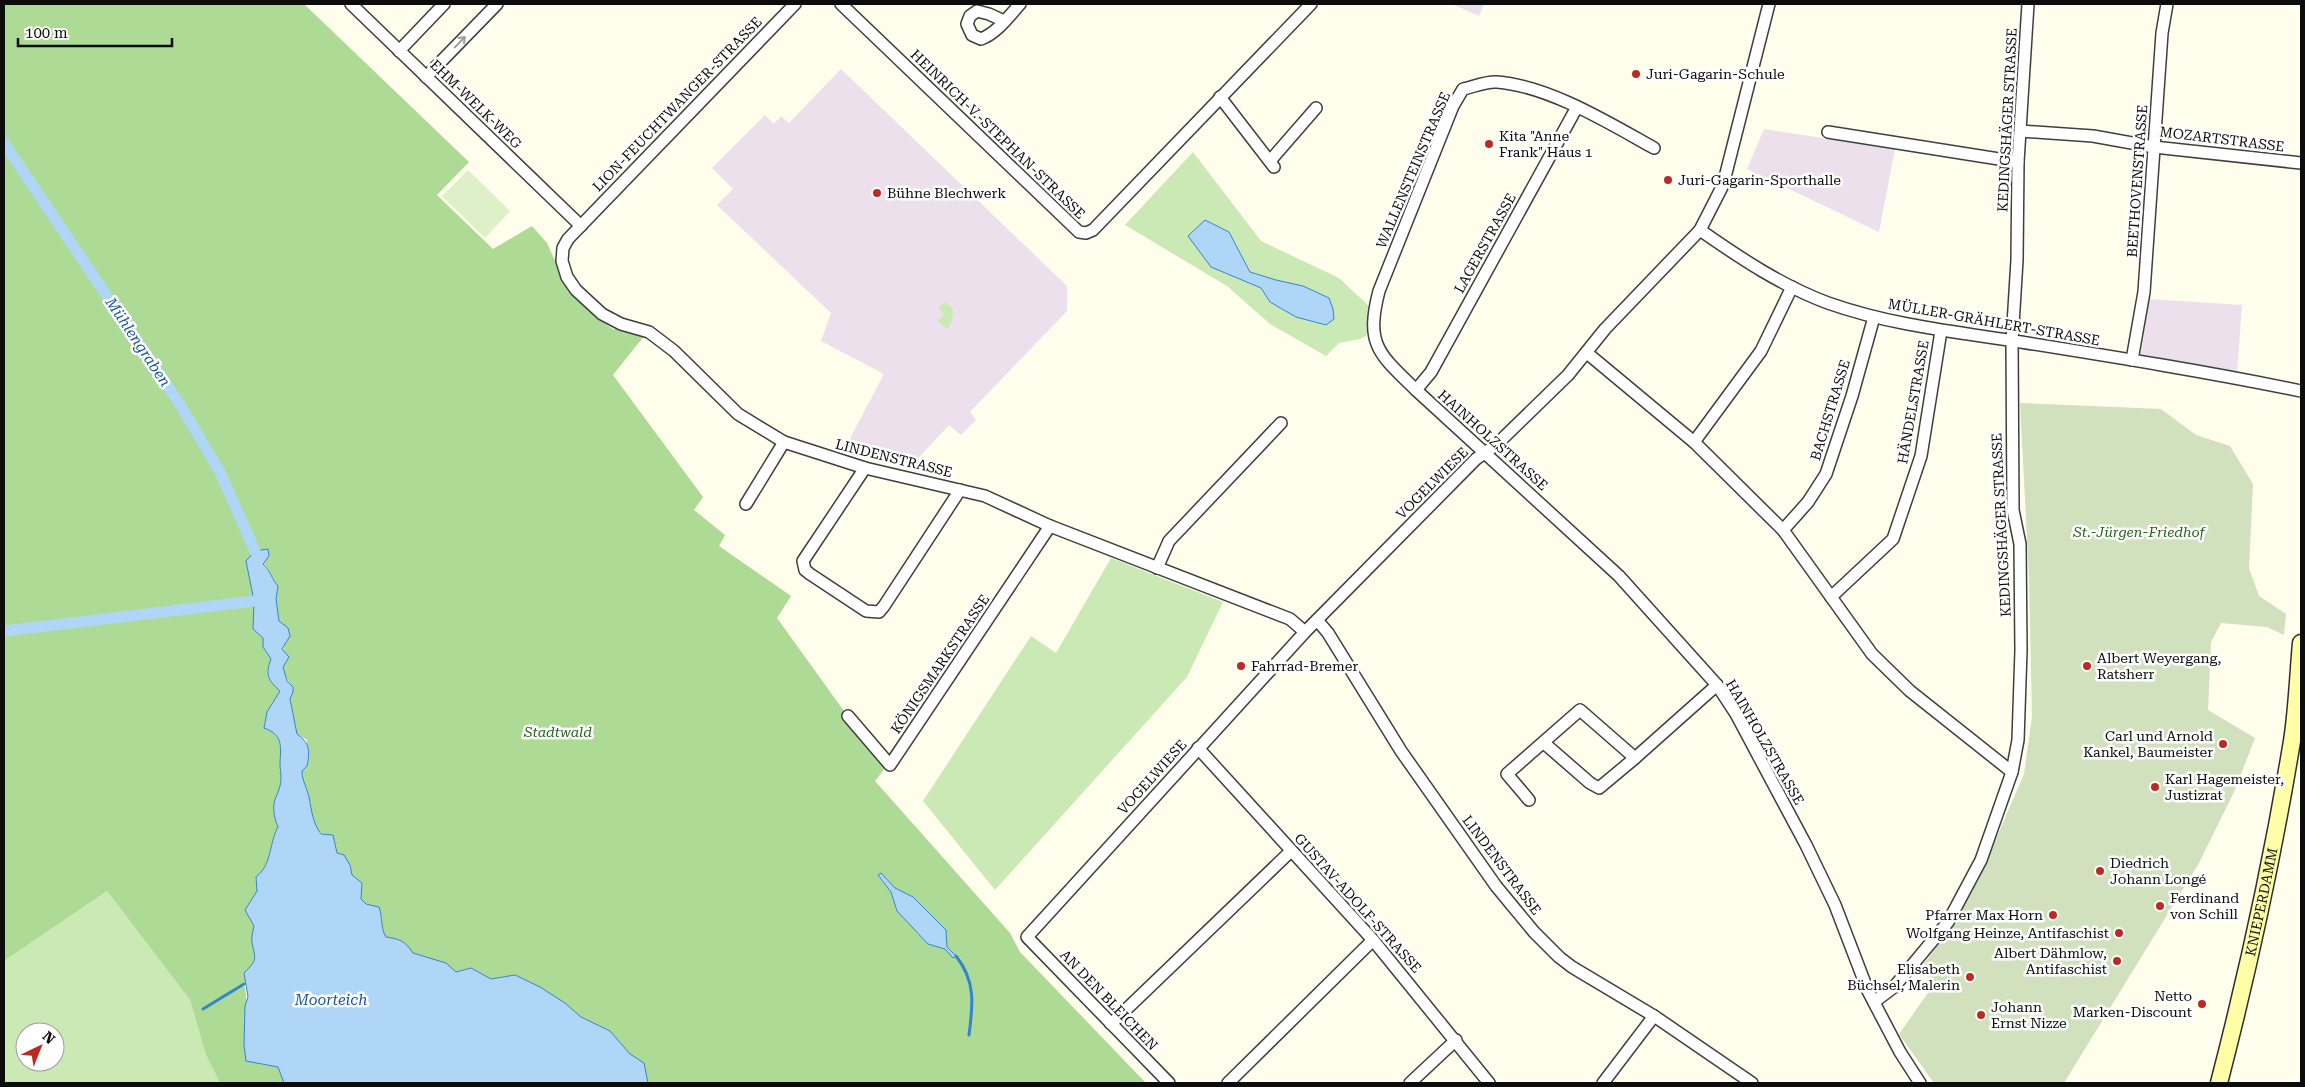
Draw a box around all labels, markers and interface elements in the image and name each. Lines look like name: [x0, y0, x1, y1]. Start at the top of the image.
street label: LION-FEUCHTWANGER-STRASSE: [589, 13, 765, 195]
scale bar: [18, 15, 171, 47]
text: 100 m: [25, 24, 68, 42]
street label: KEDINGSHÄGER STRASSE: [1994, 28, 2020, 212]
one-way arrow: [454, 35, 466, 48]
street label: HEINRICH-V.-STEPHAN-STRASSE: [907, 46, 1089, 222]
street label: EHM-WELK-WEG: [427, 56, 525, 152]
place label: Juri-Gagarin-Schule: [1646, 66, 1785, 82]
marker: Juri-Gagarin-Schule: [1630, 68, 1642, 80]
street label: WALLENSTEINSTRASSE: [1373, 89, 1453, 251]
street label: BEETHOVENSTRASSE: [2124, 104, 2150, 258]
street label: MOZARTSTRASSE: [2159, 123, 2285, 155]
place label: Kita "Anne Frank" Haus 1: [1499, 128, 1593, 160]
marker: Kita "Anne Frank" Haus 1: [1483, 138, 1495, 150]
place label: Juri-Gagarin-Sporthalle: [1678, 172, 1841, 188]
marker: Juri-Gagarin-Sporthalle: [1662, 174, 1674, 186]
place label: Bühne Blechwerk: [887, 185, 1006, 201]
marker: Bühne Blechwerk: [871, 187, 883, 199]
street label: LAGERSTRASSE: [1451, 190, 1519, 296]
water label: Mühlengraben: [101, 293, 174, 390]
street label: MÜLLER-GRÄHLERT-STRASSE: [1887, 295, 2101, 349]
street label: HÄNDELSTRASSE: [1894, 339, 1932, 465]
street label: BACHSTRASSE: [1807, 358, 1853, 462]
street label: HAINHOLZSTRASSE: [1435, 387, 1551, 493]
street label: KEDINGSHÄGER STRASSE: [1988, 433, 2014, 617]
street label: LINDENSTRASSE: [834, 436, 954, 480]
street label: VOGELWIESE: [1393, 444, 1471, 522]
park label: St.-Jürgen-Friedhof: [2072, 524, 2207, 540]
street label: KÖNIGSMARKSTRASSE: [888, 592, 992, 736]
place label: Albert Weyergang, Ratsherr: [2097, 650, 2222, 682]
place label: Fahrrad-Bremer: [1251, 658, 1358, 674]
marker: Fahrrad-Bremer: [1235, 660, 1247, 672]
marker: Albert Weyergang, Ratsherr: [2081, 660, 2093, 672]
street label: HAINHOLZSTRASSE: [1723, 676, 1807, 808]
park label: Stadtwald: [523, 724, 592, 740]
place label: Carl und Arnold Kankel, Baumeister: [2083, 728, 2213, 760]
street label: VOGELWIESE: [1114, 736, 1190, 818]
marker: Carl und Arnold Kankel, Baumeister: [2217, 738, 2229, 750]
place label: Karl Hagemeister, Justizrat: [2165, 771, 2284, 803]
marker: Karl Hagemeister, Justizrat: [2149, 781, 2161, 793]
street label: LINDENSTRASSE: [1459, 812, 1545, 918]
street label: GUSTAV-ADOLF-STRASSE: [1291, 830, 1425, 976]
street label: KNIEPERDAMM: [2242, 846, 2281, 958]
place label: Diedrich Johann Longé: [2110, 855, 2206, 887]
marker: Diedrich Johann Longé: [2094, 865, 2106, 877]
place label: Ferdinand von Schill: [2170, 890, 2239, 922]
marker: Ferdinand von Schill: [2154, 900, 2166, 912]
place label: Pfarrer Max Horn: [1925, 907, 2043, 923]
marker: Pfarrer Max Horn: [2047, 909, 2059, 921]
place label: Wolfgang Heinze, Antifaschist: [1906, 925, 2109, 941]
marker: Wolfgang Heinze, Antifaschist: [2113, 927, 2125, 939]
place label: Albert Dähmlow, Antifaschist: [1994, 945, 2107, 977]
street label: AN DEN BLEICHEN: [1057, 947, 1161, 1053]
marker: Albert Dähmlow, Antifaschist: [2111, 955, 2123, 967]
place label: Elisabeth Büchsel, Malerin: [1847, 961, 1960, 993]
marker: Elisabeth Büchsel, Malerin: [1964, 971, 1976, 983]
place label: Netto Marken-Discount: [2073, 988, 2192, 1020]
water label: Moorteich: [294, 991, 367, 1009]
marker: Netto Marken-Discount: [2196, 998, 2208, 1010]
place label: Johann Ernst Nizze: [1991, 999, 2067, 1031]
marker: Johann Ernst Nizze: [1975, 1009, 1987, 1021]
north arrow: [15, 1022, 65, 1072]
text: N: [39, 1028, 58, 1047]

